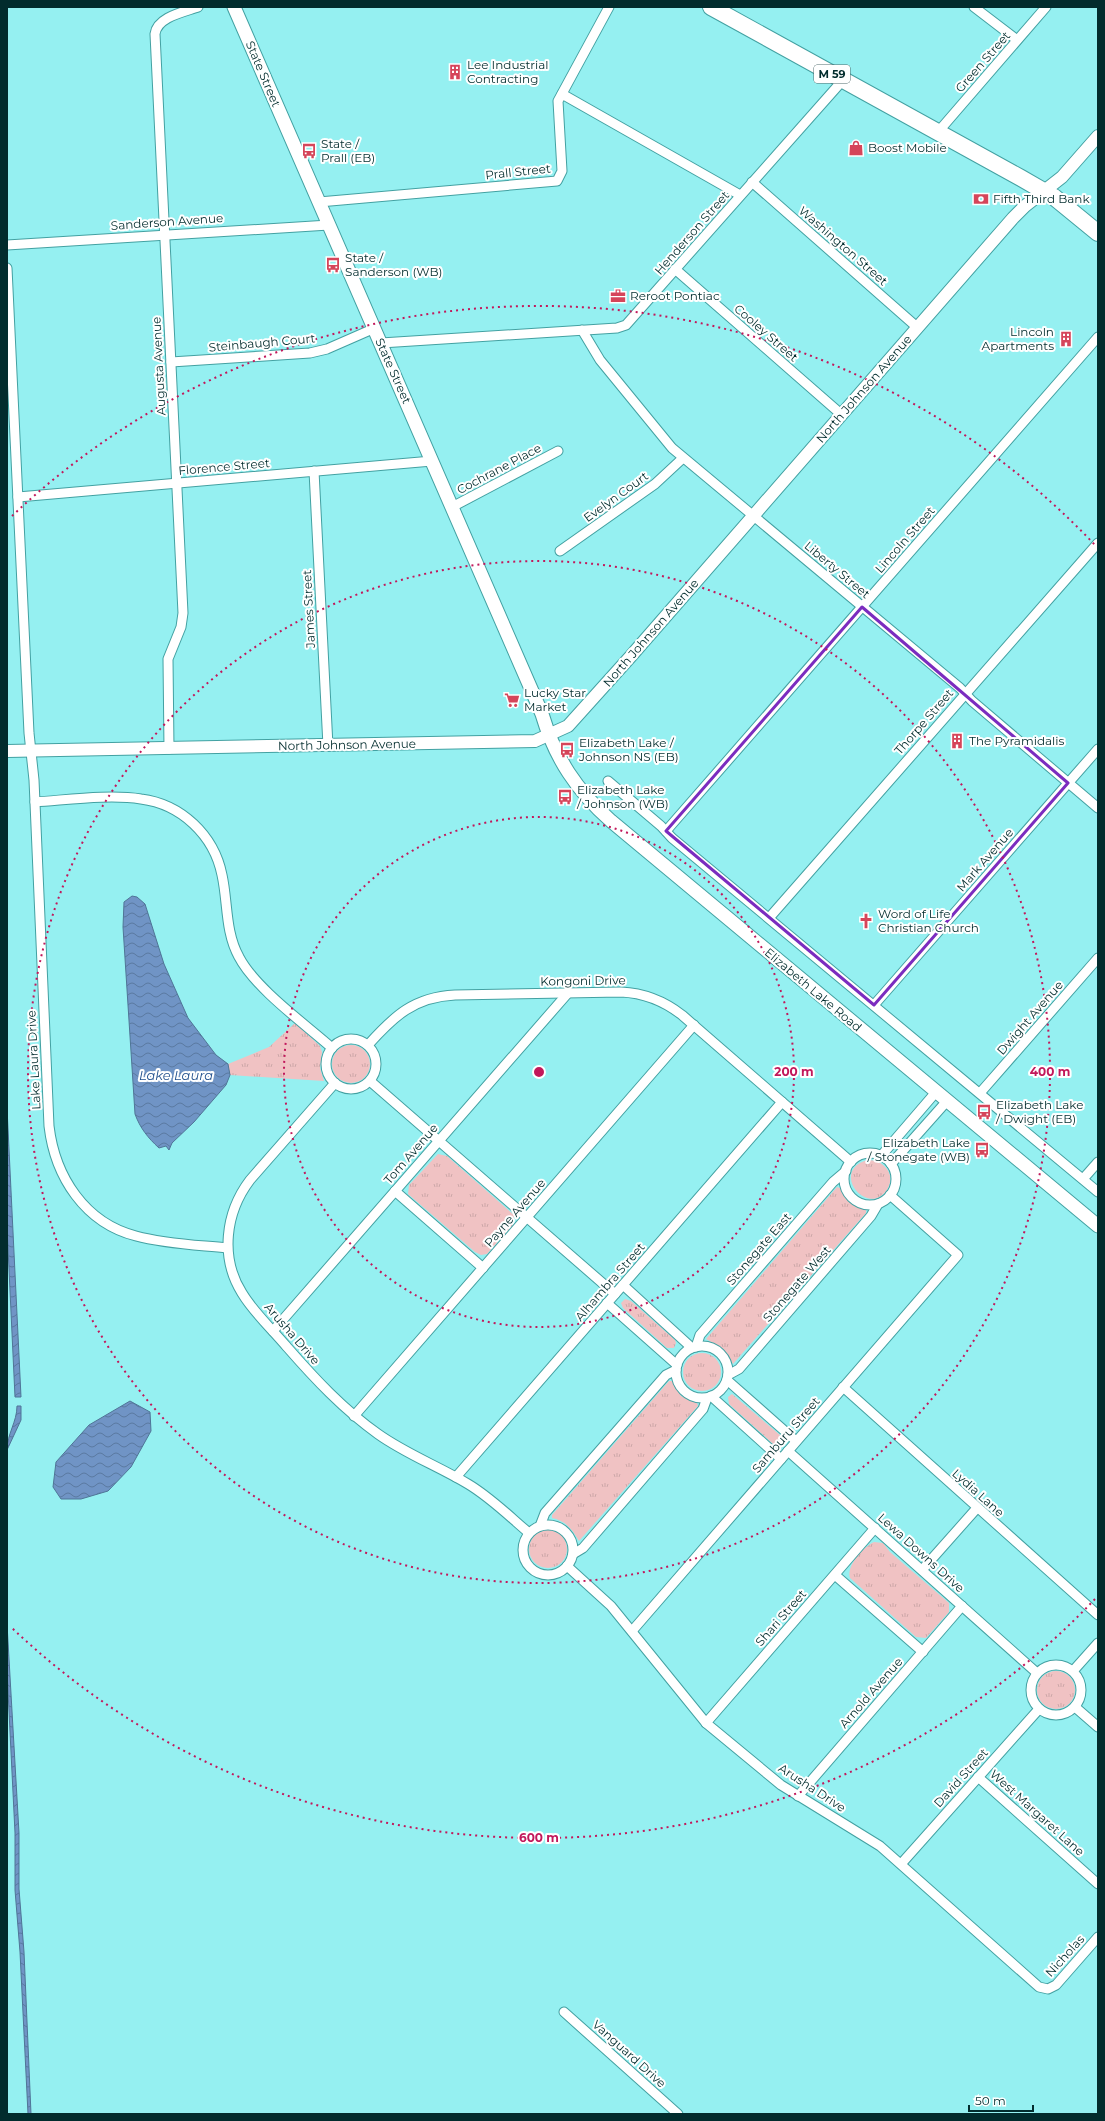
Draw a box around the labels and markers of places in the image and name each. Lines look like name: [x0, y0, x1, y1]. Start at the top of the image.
place label: Lee Industrial Contracting: [467, 57, 549, 86]
building icon: Lee Industrial Contracting: [446, 63, 464, 81]
place label: State / Prall (EB): [321, 136, 375, 165]
shop icon: Boost Mobile: [847, 139, 865, 157]
place label: Boost Mobile: [868, 140, 947, 155]
bus stop icon: State / Prall (EB): [300, 142, 318, 160]
bank icon: Fifth Third Bank: [972, 190, 990, 208]
place label: Fifth Third Bank: [993, 191, 1090, 206]
place label: State / Sanderson (WB): [345, 250, 442, 279]
bus stop icon: State / Sanderson (WB): [324, 256, 342, 274]
office icon: Reroot Pontiac: [609, 287, 627, 305]
place label: Reroot Pontiac: [630, 288, 720, 303]
place label: Lincoln Apartments: [982, 324, 1054, 353]
building icon: Lincoln Apartments: [1057, 330, 1075, 348]
place label: Lucky Star Market: [524, 685, 586, 714]
supermarket icon: Lucky Star Market: [503, 691, 521, 709]
building icon: The Pyramidalis: [948, 732, 966, 750]
place label: The Pyramidalis: [969, 733, 1065, 748]
place label: Elizabeth Lake / Johnson NS (EB): [578, 735, 679, 764]
bus stop icon: Elizabeth Lake / Johnson NS (EB): [558, 741, 576, 759]
place label: Elizabeth Lake / Johnson (WB): [576, 782, 669, 811]
bus stop icon: Elizabeth Lake / Johnson (WB): [556, 788, 574, 806]
place label: Word of Life Christian Church: [878, 906, 979, 935]
church icon: Word of Life Christian Church: [857, 912, 875, 930]
centre of rings: [532, 1065, 546, 1079]
place label: Elizabeth Lake / Dwight (EB): [995, 1097, 1084, 1126]
bus stop icon: Elizabeth Lake / Dwight (EB): [975, 1103, 993, 1121]
place label: Elizabeth Lake / Stonegate (WB): [866, 1135, 970, 1164]
bus stop icon: Elizabeth Lake / Stonegate (WB): [973, 1141, 991, 1159]

